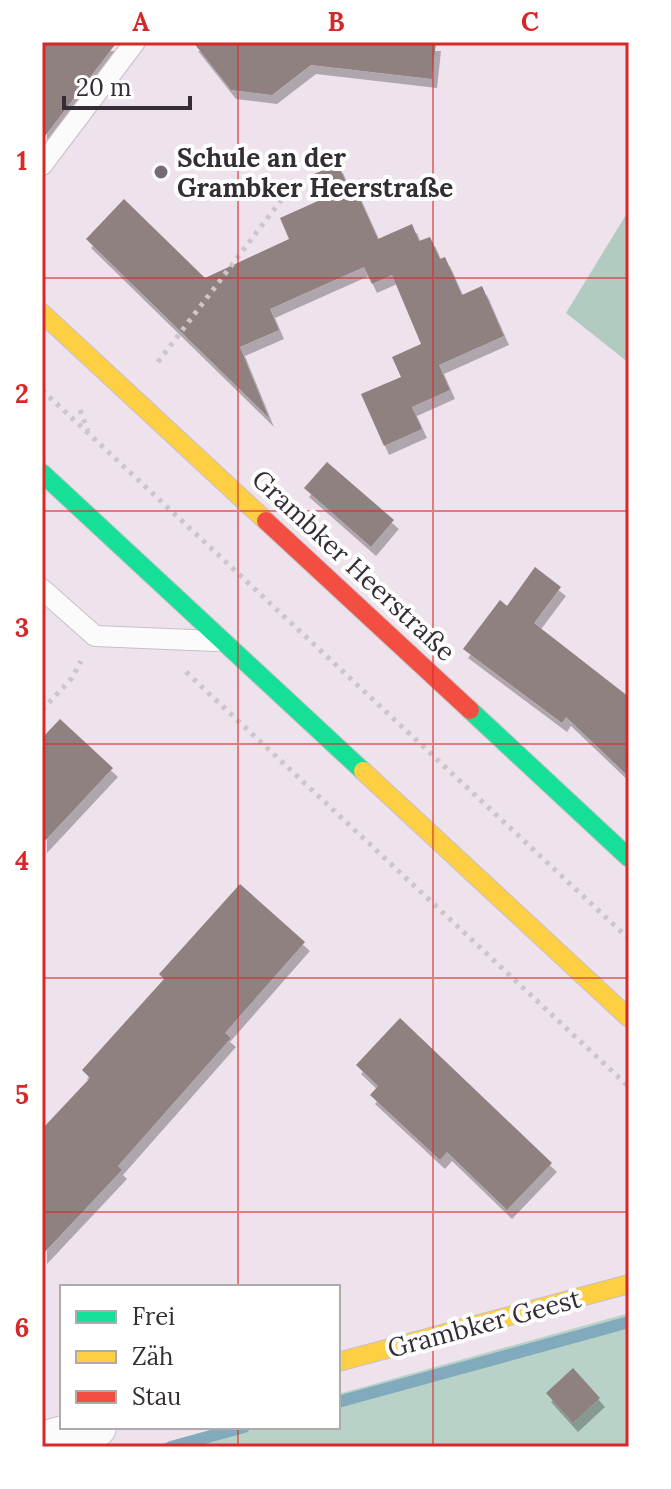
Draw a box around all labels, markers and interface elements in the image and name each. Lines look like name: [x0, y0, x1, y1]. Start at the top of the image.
text: A: [132, 5, 150, 38]
text: B: [327, 5, 345, 38]
text: C: [521, 5, 539, 38]
scale bar: [64, 60, 190, 110]
text: 20 m: [76, 72, 132, 103]
place label: Schule an der Grambker Heerstraße: [177, 141, 453, 204]
text: 1: [17, 144, 27, 177]
marker: Schule an der Grambker Heerstraße: [152, 163, 170, 181]
text: 2: [15, 377, 29, 410]
street label: Grambker Heerstraße: [245, 462, 463, 668]
text: 3: [15, 611, 29, 644]
text: 4: [15, 844, 29, 877]
text: 5: [15, 1078, 29, 1111]
street label: Grambker Geest: [384, 1281, 584, 1365]
legend: [60, 1285, 340, 1429]
text: Frei: [132, 1301, 175, 1332]
text: 6: [15, 1311, 29, 1344]
text: Zäh: [132, 1341, 173, 1372]
text: Stau: [132, 1381, 181, 1412]

